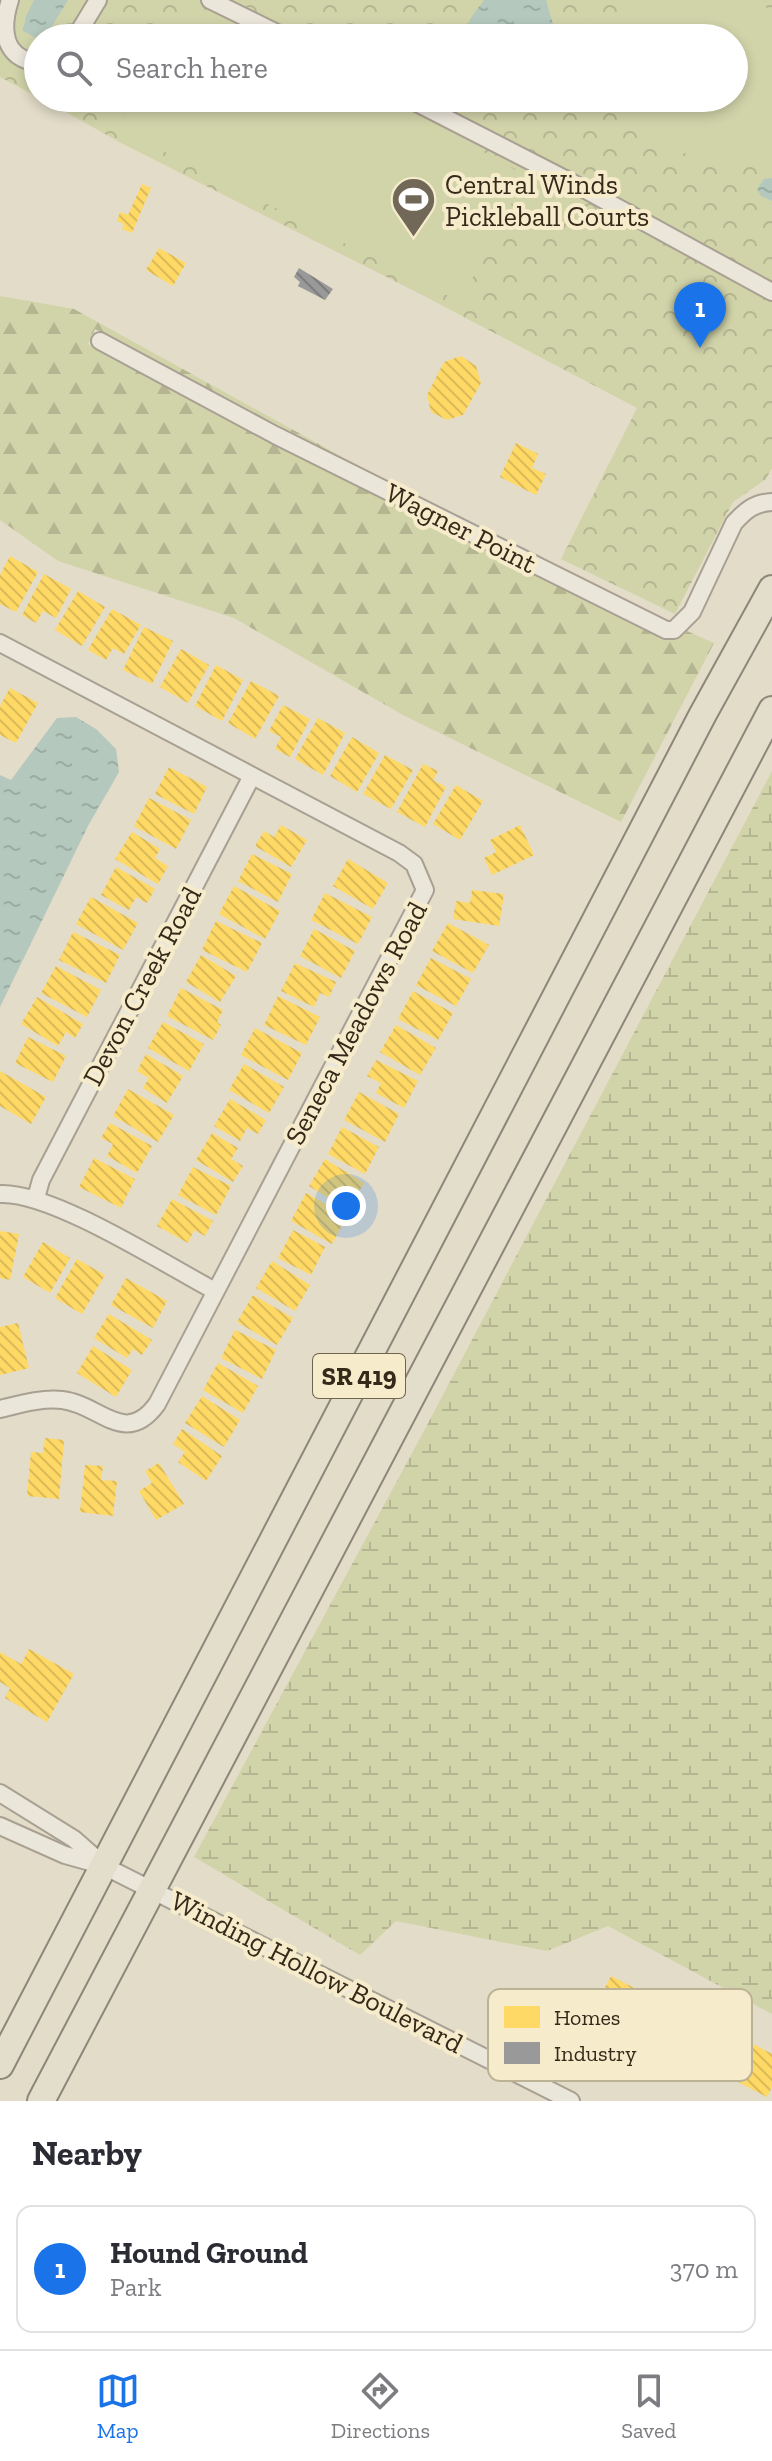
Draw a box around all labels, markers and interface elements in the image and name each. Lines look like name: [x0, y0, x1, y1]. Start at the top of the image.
search box: [24, 24, 748, 112]
icon: search: [52, 46, 96, 90]
text: Search here: [116, 50, 268, 86]
place label: Central Winds Pickleball Courts: [445, 168, 649, 233]
sports icon: Central Winds Pickleball Courts: [390, 176, 438, 239]
pin: 1: [674, 282, 726, 348]
street label: Wagner Point: [380, 476, 542, 580]
street label: Devon Creek Road: [76, 881, 208, 1091]
street label: Seneca Meadows Road: [278, 896, 434, 1150]
your location: [326, 1186, 366, 1226]
road number: SR 419: [313, 1354, 405, 1398]
street label: Winding Hollow Boulevard: [165, 1884, 469, 2060]
legend: [488, 1989, 752, 2081]
text: Homes: [554, 2004, 620, 2031]
text: Industry: [554, 2040, 637, 2067]
text: Nearby: [32, 2133, 142, 2174]
text: Hound Ground: [110, 2235, 308, 2271]
text: 1: [55, 2253, 65, 2285]
text: 370 m: [670, 2253, 738, 2285]
text: Park: [110, 2271, 162, 2303]
tab: Map: [96, 2369, 140, 2444]
tab: Directions: [331, 2369, 430, 2444]
tab: Saved: [621, 2369, 676, 2444]

